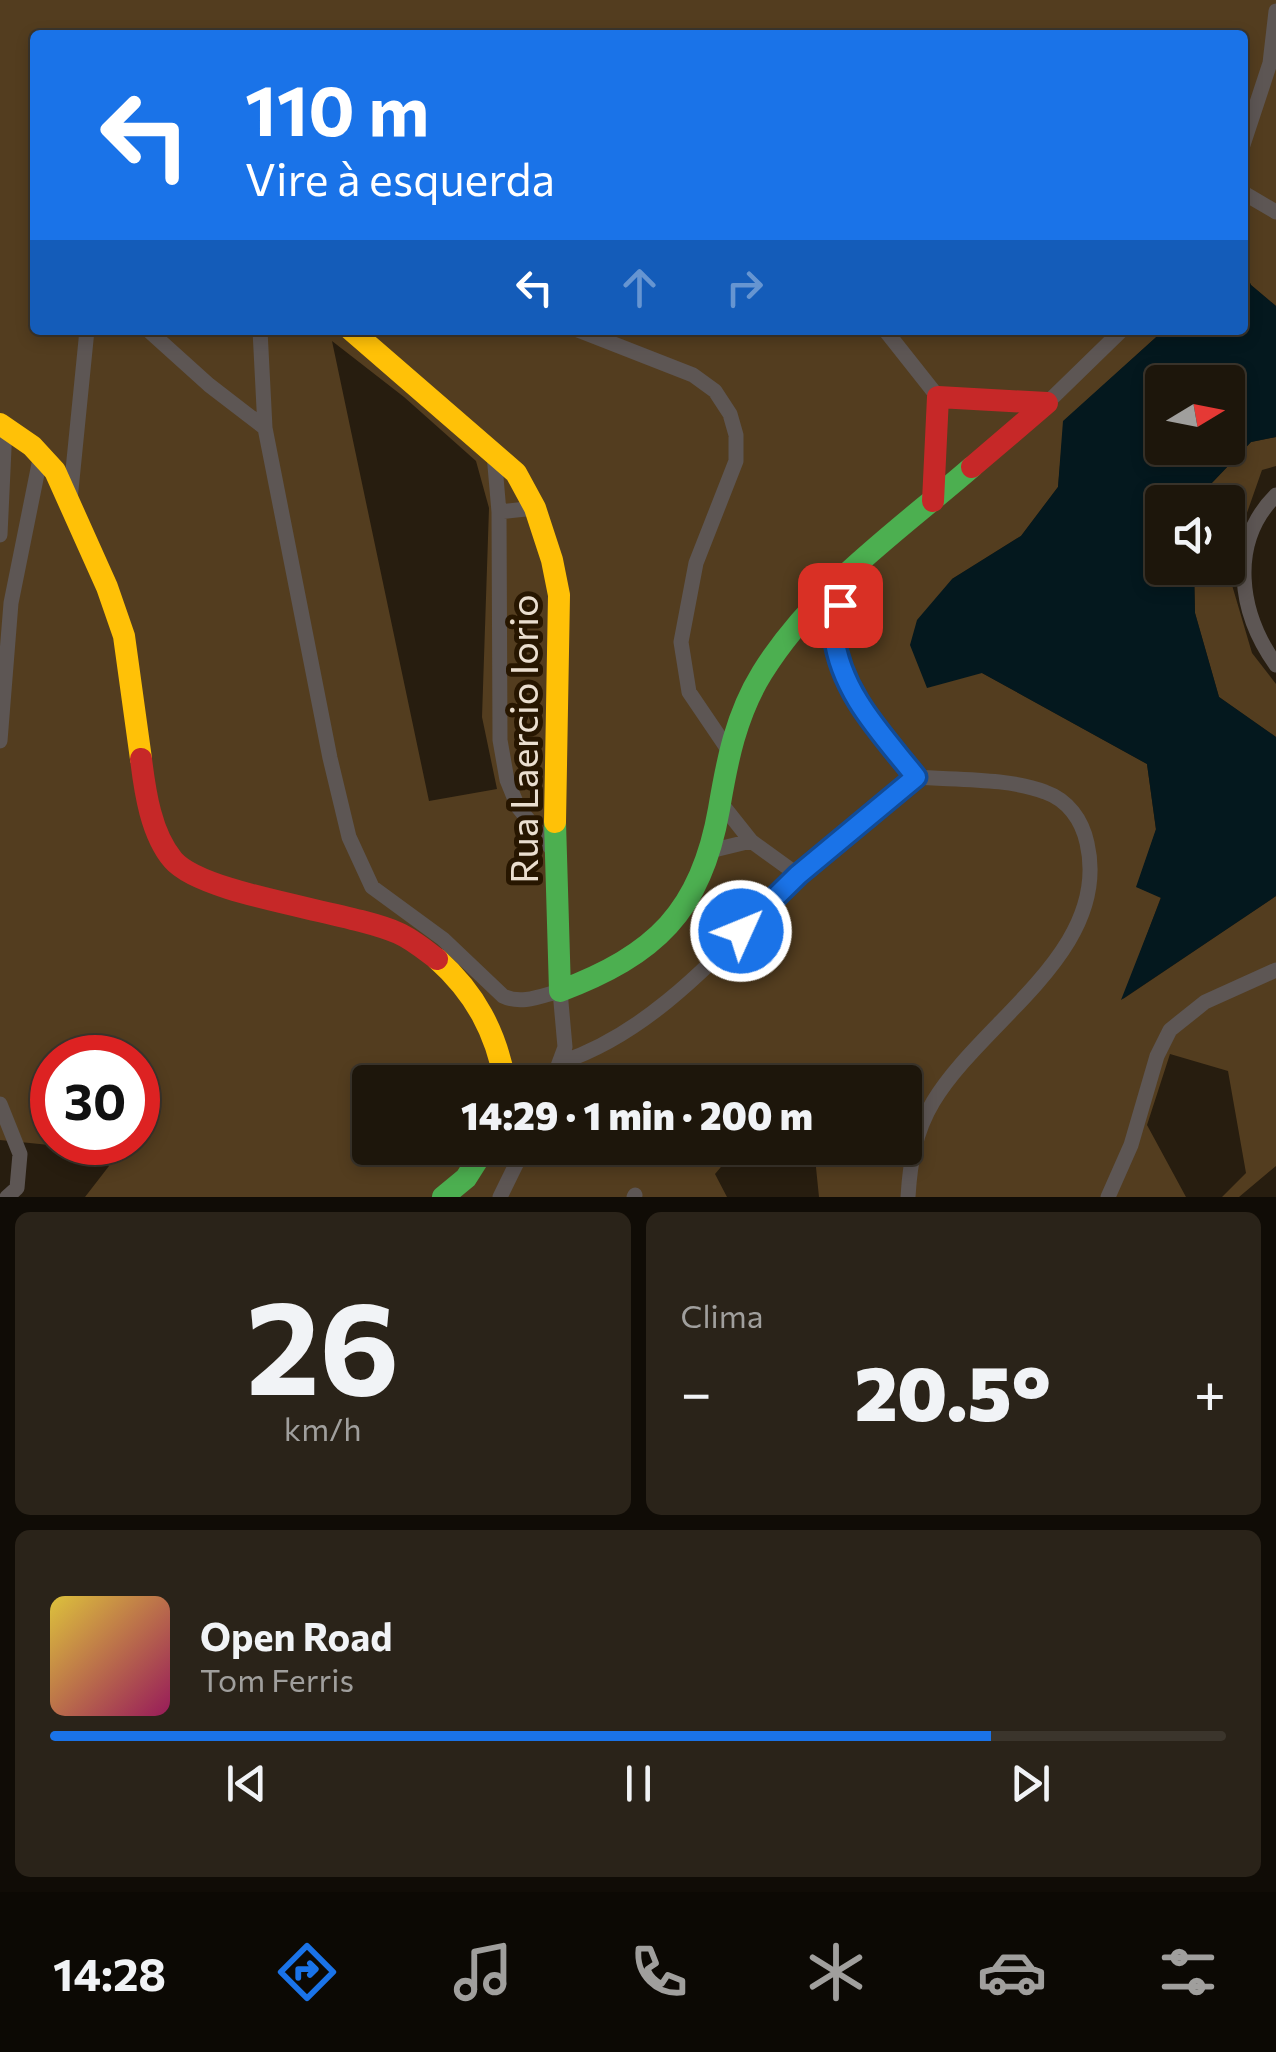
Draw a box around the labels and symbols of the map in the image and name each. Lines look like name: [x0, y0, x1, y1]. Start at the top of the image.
north arrow: [1145, 365, 1245, 465]
pin: [798, 563, 883, 648]
street label: Rua Laercio Iorio: [499, 594, 546, 884]
position arrow: [689, 879, 793, 983]
speed limit sign: 30: [30, 1035, 160, 1165]

